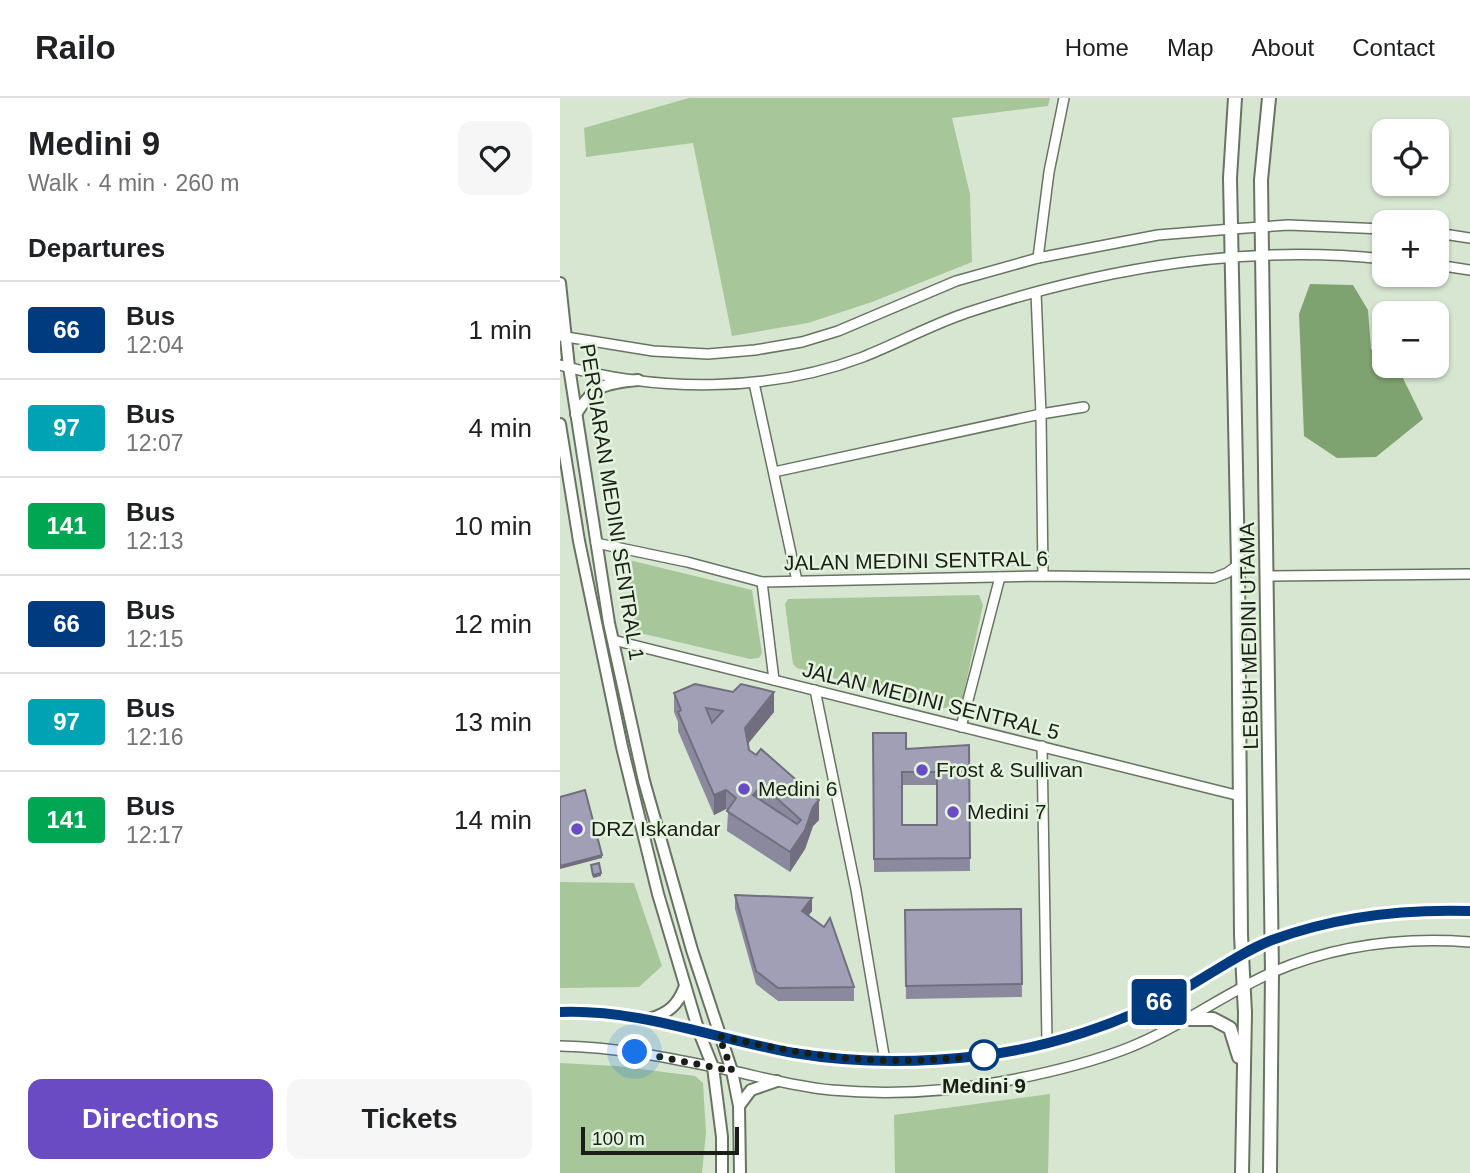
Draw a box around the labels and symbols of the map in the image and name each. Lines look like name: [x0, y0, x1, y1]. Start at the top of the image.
street label: PERSIARAN MEDINI SENTRAL 1: [576, 342, 649, 662]
street label: LEBUH MEDINI UTAMA: [1235, 522, 1262, 750]
street label: JALAN MEDINI SENTRAL 6: [784, 547, 1048, 574]
street label: JALAN MEDINI SENTRAL 5: [800, 657, 1062, 744]
place label: Frost & Sullivan: [936, 758, 1083, 781]
marker: Frost & Sullivan: [914, 762, 930, 778]
place label: Medini 6: [758, 777, 837, 800]
marker: Medini 6: [736, 781, 752, 797]
place label: Medini 7: [967, 800, 1046, 823]
marker: Medini 7: [945, 804, 961, 820]
place label: DRZ Iskandar: [591, 817, 721, 840]
marker: DRZ Iskandar: [569, 821, 585, 837]
line badge: 66: [1128, 979, 1190, 1025]
your location: [617, 1034, 652, 1069]
marker: Medini 9: [969, 1040, 999, 1070]
place label: Medini 9: [942, 1074, 1026, 1097]
scale bar: [581, 1124, 738, 1156]

